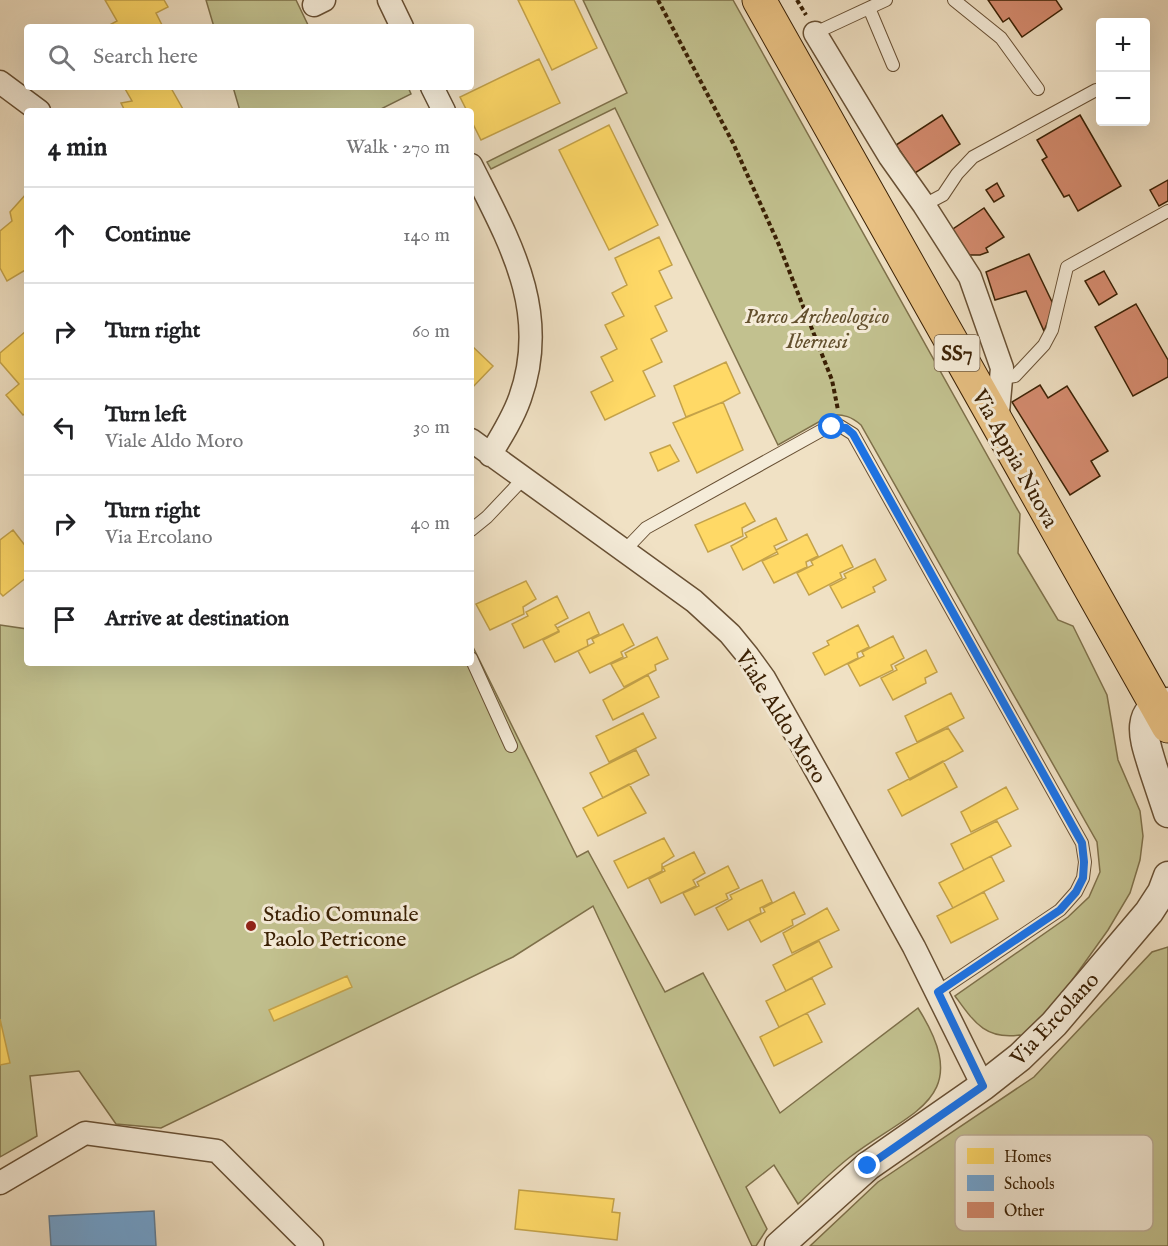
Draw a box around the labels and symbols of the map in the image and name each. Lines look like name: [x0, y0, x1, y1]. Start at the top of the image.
park label: Parco Archeologico Ibernesi: [745, 303, 889, 356]
road number: SS7: [934, 335, 980, 371]
street label: Via Appia Nuova: [964, 384, 1064, 534]
route start: [818, 413, 844, 439]
street label: Viale Aldo Moro: [728, 644, 833, 789]
place label: Stadio Comunale Paolo Petricone: [263, 901, 419, 954]
marker: Stadio Comunale Paolo Petricone: [244, 919, 258, 933]
street label: Via Ercolano: [1004, 966, 1106, 1073]
legend: [955, 1135, 1153, 1231]
text: Homes: [1004, 1148, 1052, 1168]
route end: [854, 1152, 880, 1178]
text: Schools: [1004, 1175, 1055, 1195]
text: Other: [1004, 1202, 1045, 1222]

